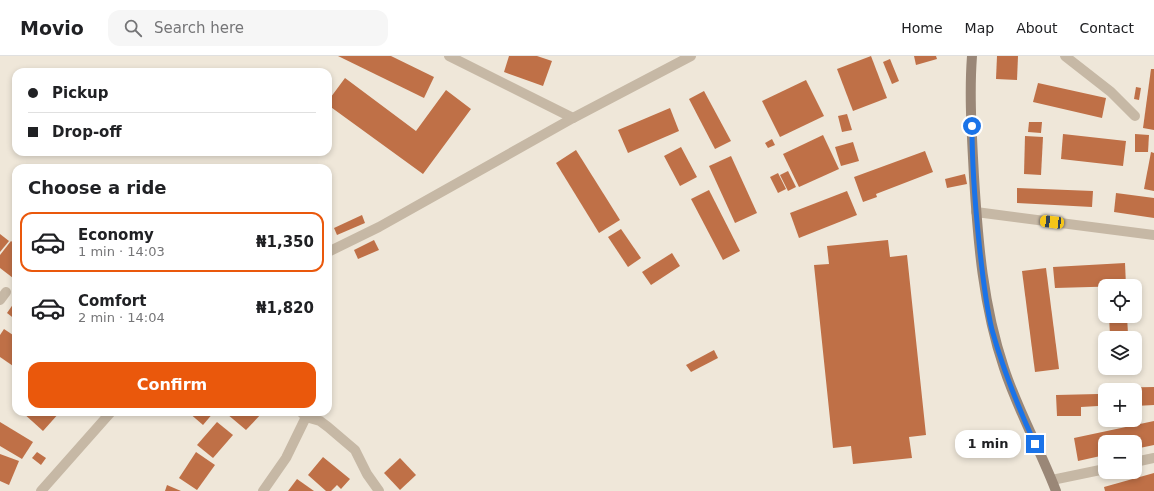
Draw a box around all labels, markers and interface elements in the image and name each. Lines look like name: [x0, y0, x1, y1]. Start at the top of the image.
search box: [108, 10, 388, 46]
text: Movio: [20, 17, 84, 39]
icon: search: [122, 17, 144, 39]
text: Search here: [154, 19, 244, 37]
text: Home: [901, 20, 943, 36]
text: Map: [965, 20, 994, 36]
text: About: [1016, 20, 1058, 36]
text: Contact: [1080, 20, 1134, 36]
text: Pickup: [52, 84, 108, 102]
route start: [963, 117, 981, 135]
text: Drop-off: [52, 123, 122, 141]
text: Choose a ride: [28, 177, 167, 198]
car: [1039, 215, 1065, 229]
icon: car: [30, 224, 66, 260]
text: Economy: [78, 226, 154, 244]
text: ₦1,350: [256, 233, 314, 251]
text: 1 min · 14:03: [78, 244, 165, 259]
map controls: [1098, 279, 1142, 479]
button: locate: [1098, 279, 1142, 323]
icon: car: [30, 290, 66, 326]
text: Comfort: [78, 292, 146, 310]
text: ₦1,820: [256, 299, 314, 317]
text: 2 min · 14:04: [78, 310, 165, 325]
button: layers: [1098, 331, 1142, 375]
button: Confirm: [28, 362, 316, 408]
button: +: [1098, 383, 1142, 427]
callout: 1 min: [955, 430, 1021, 458]
route end: [1026, 435, 1044, 453]
button: −: [1098, 435, 1142, 479]
text: 1 min: [968, 436, 1008, 451]

